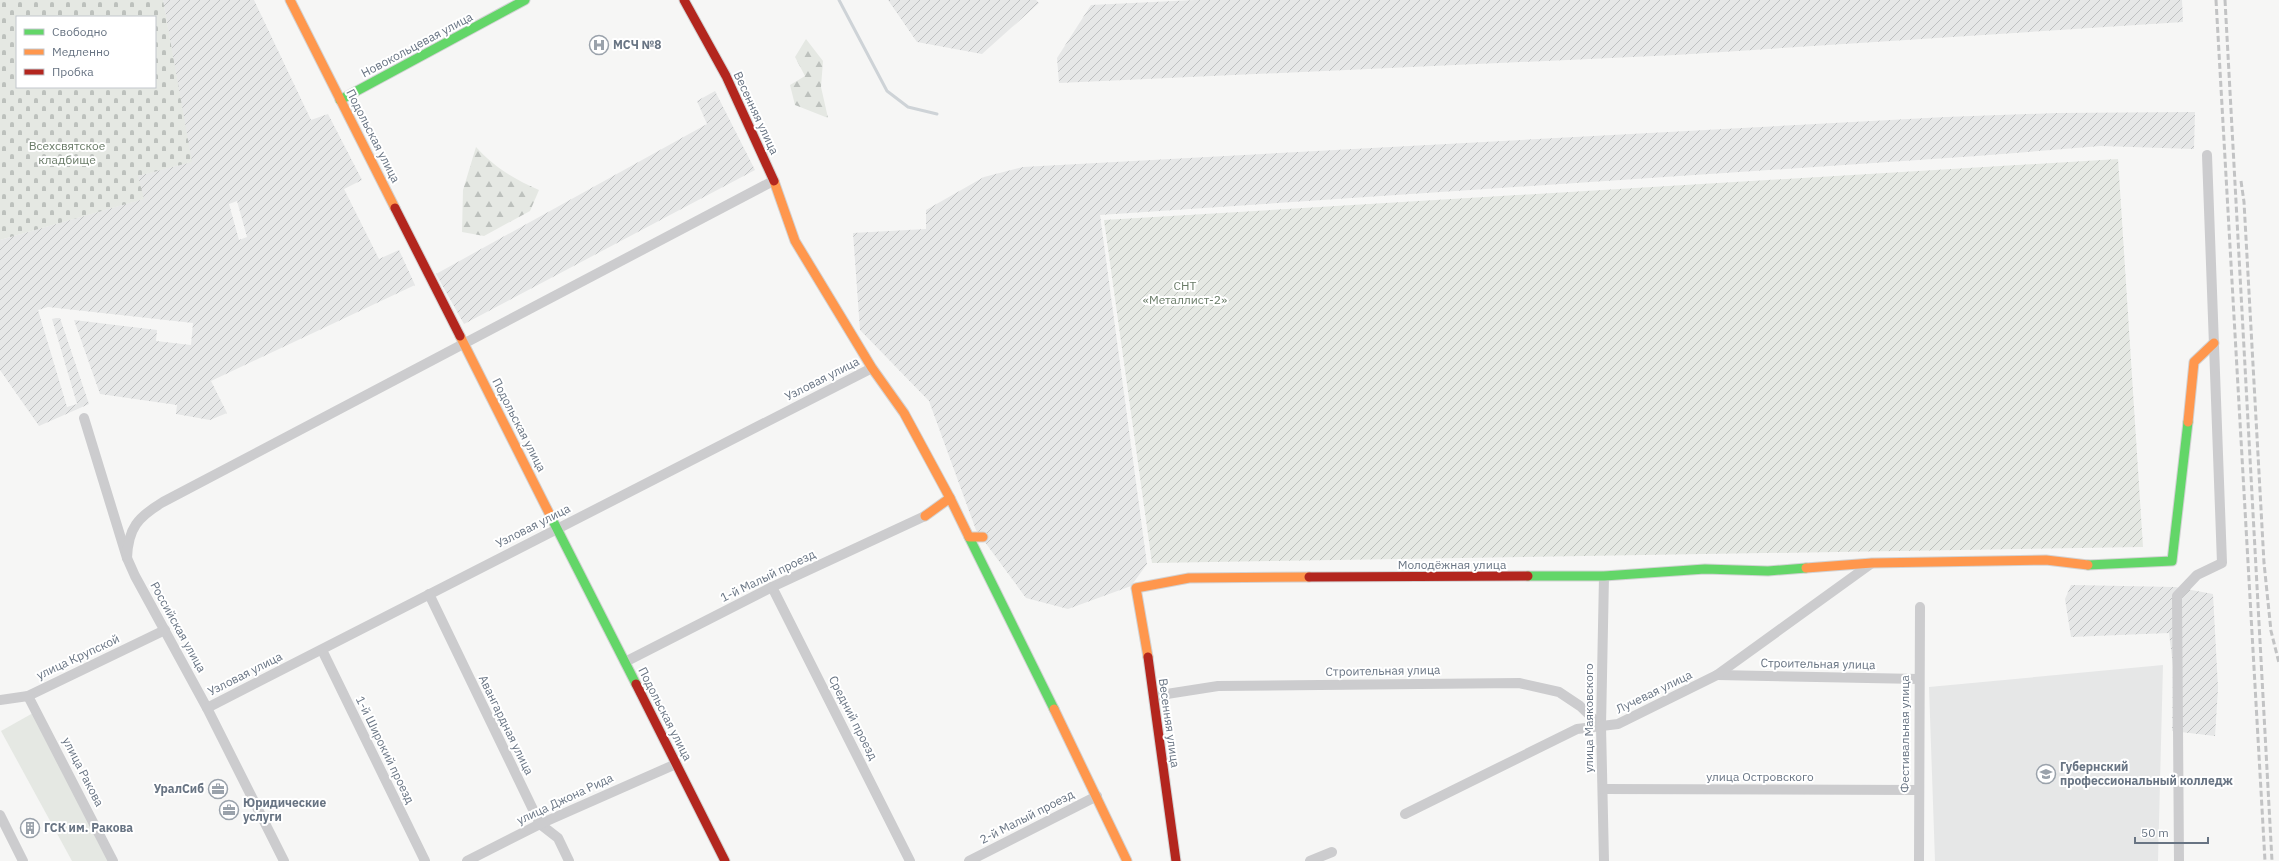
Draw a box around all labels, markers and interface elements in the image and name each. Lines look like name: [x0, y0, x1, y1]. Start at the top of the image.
street label: Новокольцевая улица: [358, 9, 476, 80]
legend: [16, 16, 156, 88]
text: Свободно: [52, 24, 108, 39]
hospital icon: МСЧ №8: [588, 34, 610, 56]
place label: МСЧ №8: [613, 37, 662, 52]
text: Медленно: [52, 44, 110, 59]
text: Пробка: [52, 64, 94, 79]
street label: Весенняя улица: [731, 69, 783, 157]
street label: Подольская улица: [343, 86, 404, 186]
park label: Всехсвятское кладбище: [29, 138, 106, 167]
park label: СНТ «Металлист-2»: [1143, 278, 1227, 307]
street label: Узловая улица: [782, 353, 862, 404]
street label: Подольская улица: [489, 375, 550, 475]
street label: Узловая улица: [493, 500, 573, 551]
street label: 1-й Малый проезд: [718, 546, 818, 605]
street label: Молодёжная улица: [1398, 557, 1507, 572]
street label: Российская улица: [147, 579, 210, 675]
street label: улица Крупской: [34, 631, 122, 682]
street label: Узловая улица: [205, 648, 285, 699]
street label: Строительная улица: [1760, 655, 1876, 672]
street label: Строительная улица: [1325, 662, 1441, 679]
street label: улица Маяковского: [1581, 663, 1596, 773]
street label: Подольская улица: [635, 664, 696, 764]
street label: Лучевая улица: [1613, 666, 1695, 716]
street label: Авангардная улица: [476, 672, 537, 778]
street label: Средний проезд: [826, 673, 881, 762]
street label: Фестивальная улица: [1897, 675, 1912, 793]
street label: Весенняя улица: [1156, 677, 1183, 769]
street label: 1-й Широкий проезд: [353, 693, 418, 806]
street label: улица Ракова: [60, 735, 108, 809]
place label: Губернский профессиональный колледж: [2060, 759, 2233, 788]
school or university icon: Губернский профессиональный колледж: [2035, 763, 2057, 785]
street label: улица Джона Рида: [514, 769, 616, 827]
street label: улица Островского: [1706, 769, 1814, 784]
office icon: УралСиб: [207, 778, 229, 800]
place label: УралСиб: [154, 781, 204, 796]
street label: 2-й Малый проезд: [977, 786, 1076, 847]
place label: Юридические услуги: [243, 795, 326, 824]
office icon: Юридические услуги: [218, 799, 240, 821]
building icon: ГСК им. Ракова: [19, 817, 41, 839]
scale bar: [2135, 819, 2208, 845]
place label: ГСК им. Ракова: [44, 820, 133, 835]
text: 50 m: [2141, 825, 2169, 840]

